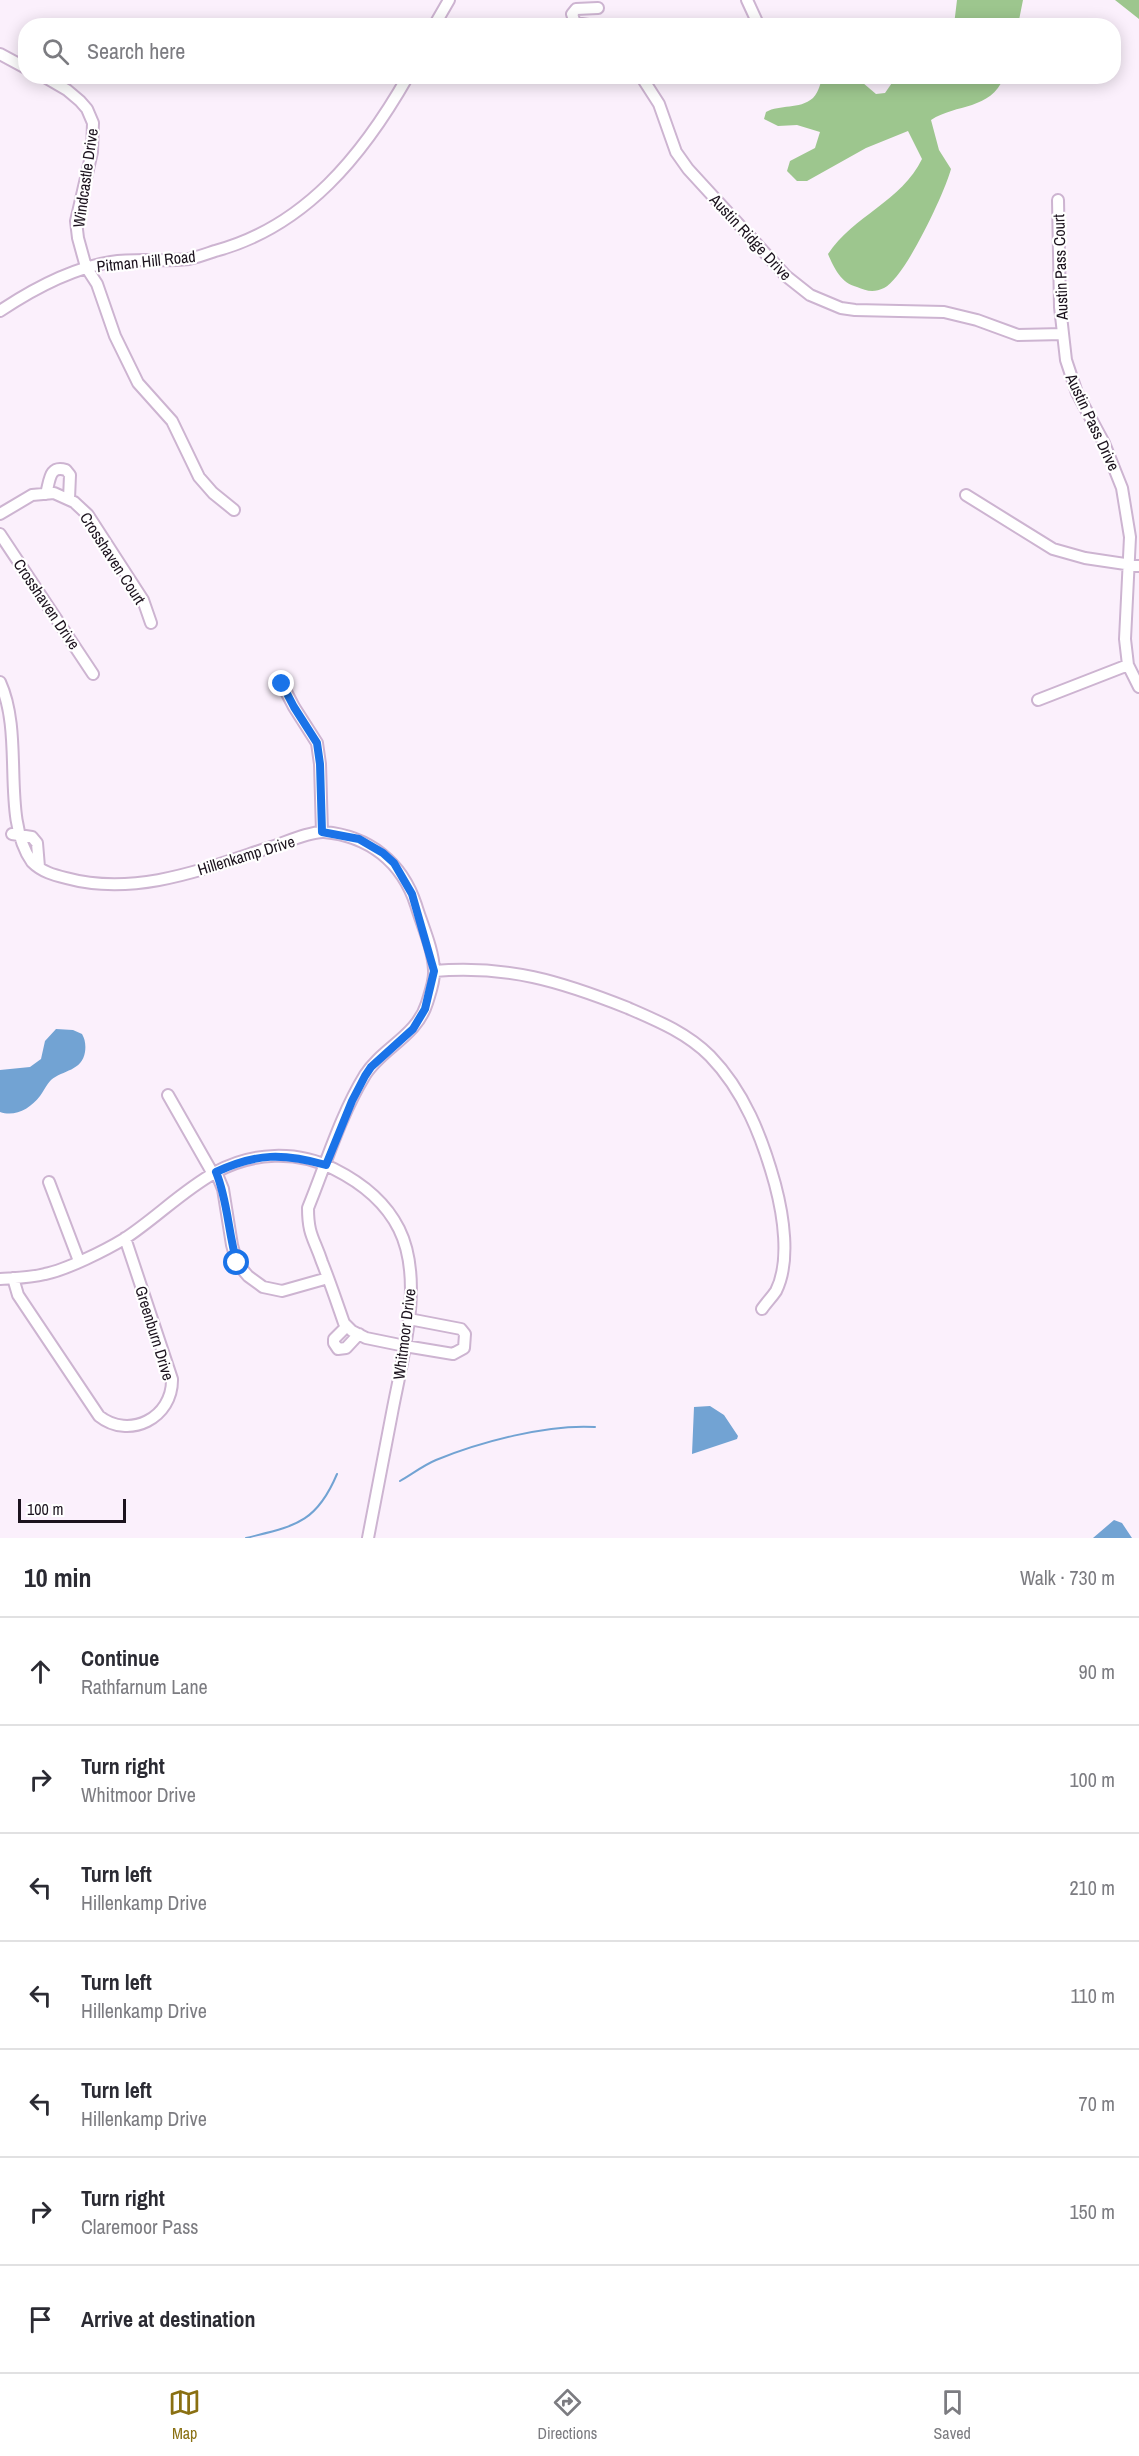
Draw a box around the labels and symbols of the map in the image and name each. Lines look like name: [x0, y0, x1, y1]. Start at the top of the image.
street label: Windcastle Drive: [67, 127, 103, 229]
street label: Austin Ridge Drive: [704, 188, 797, 285]
street label: Austin Pass Court: [1047, 213, 1073, 321]
street label: Pitman Hill Road: [96, 245, 196, 277]
street label: Austin Pass Drive: [1060, 369, 1125, 474]
street label: Crosshaven Court: [75, 508, 151, 609]
street label: Crosshaven Drive: [9, 554, 85, 654]
route end: [268, 670, 294, 696]
street label: Hillenkamp Drive: [195, 830, 297, 880]
route start: [223, 1249, 249, 1275]
street label: Greenburn Drive: [130, 1283, 180, 1383]
street label: Whitmoor Drive: [387, 1287, 421, 1381]
scale bar: [18, 1496, 126, 1524]

